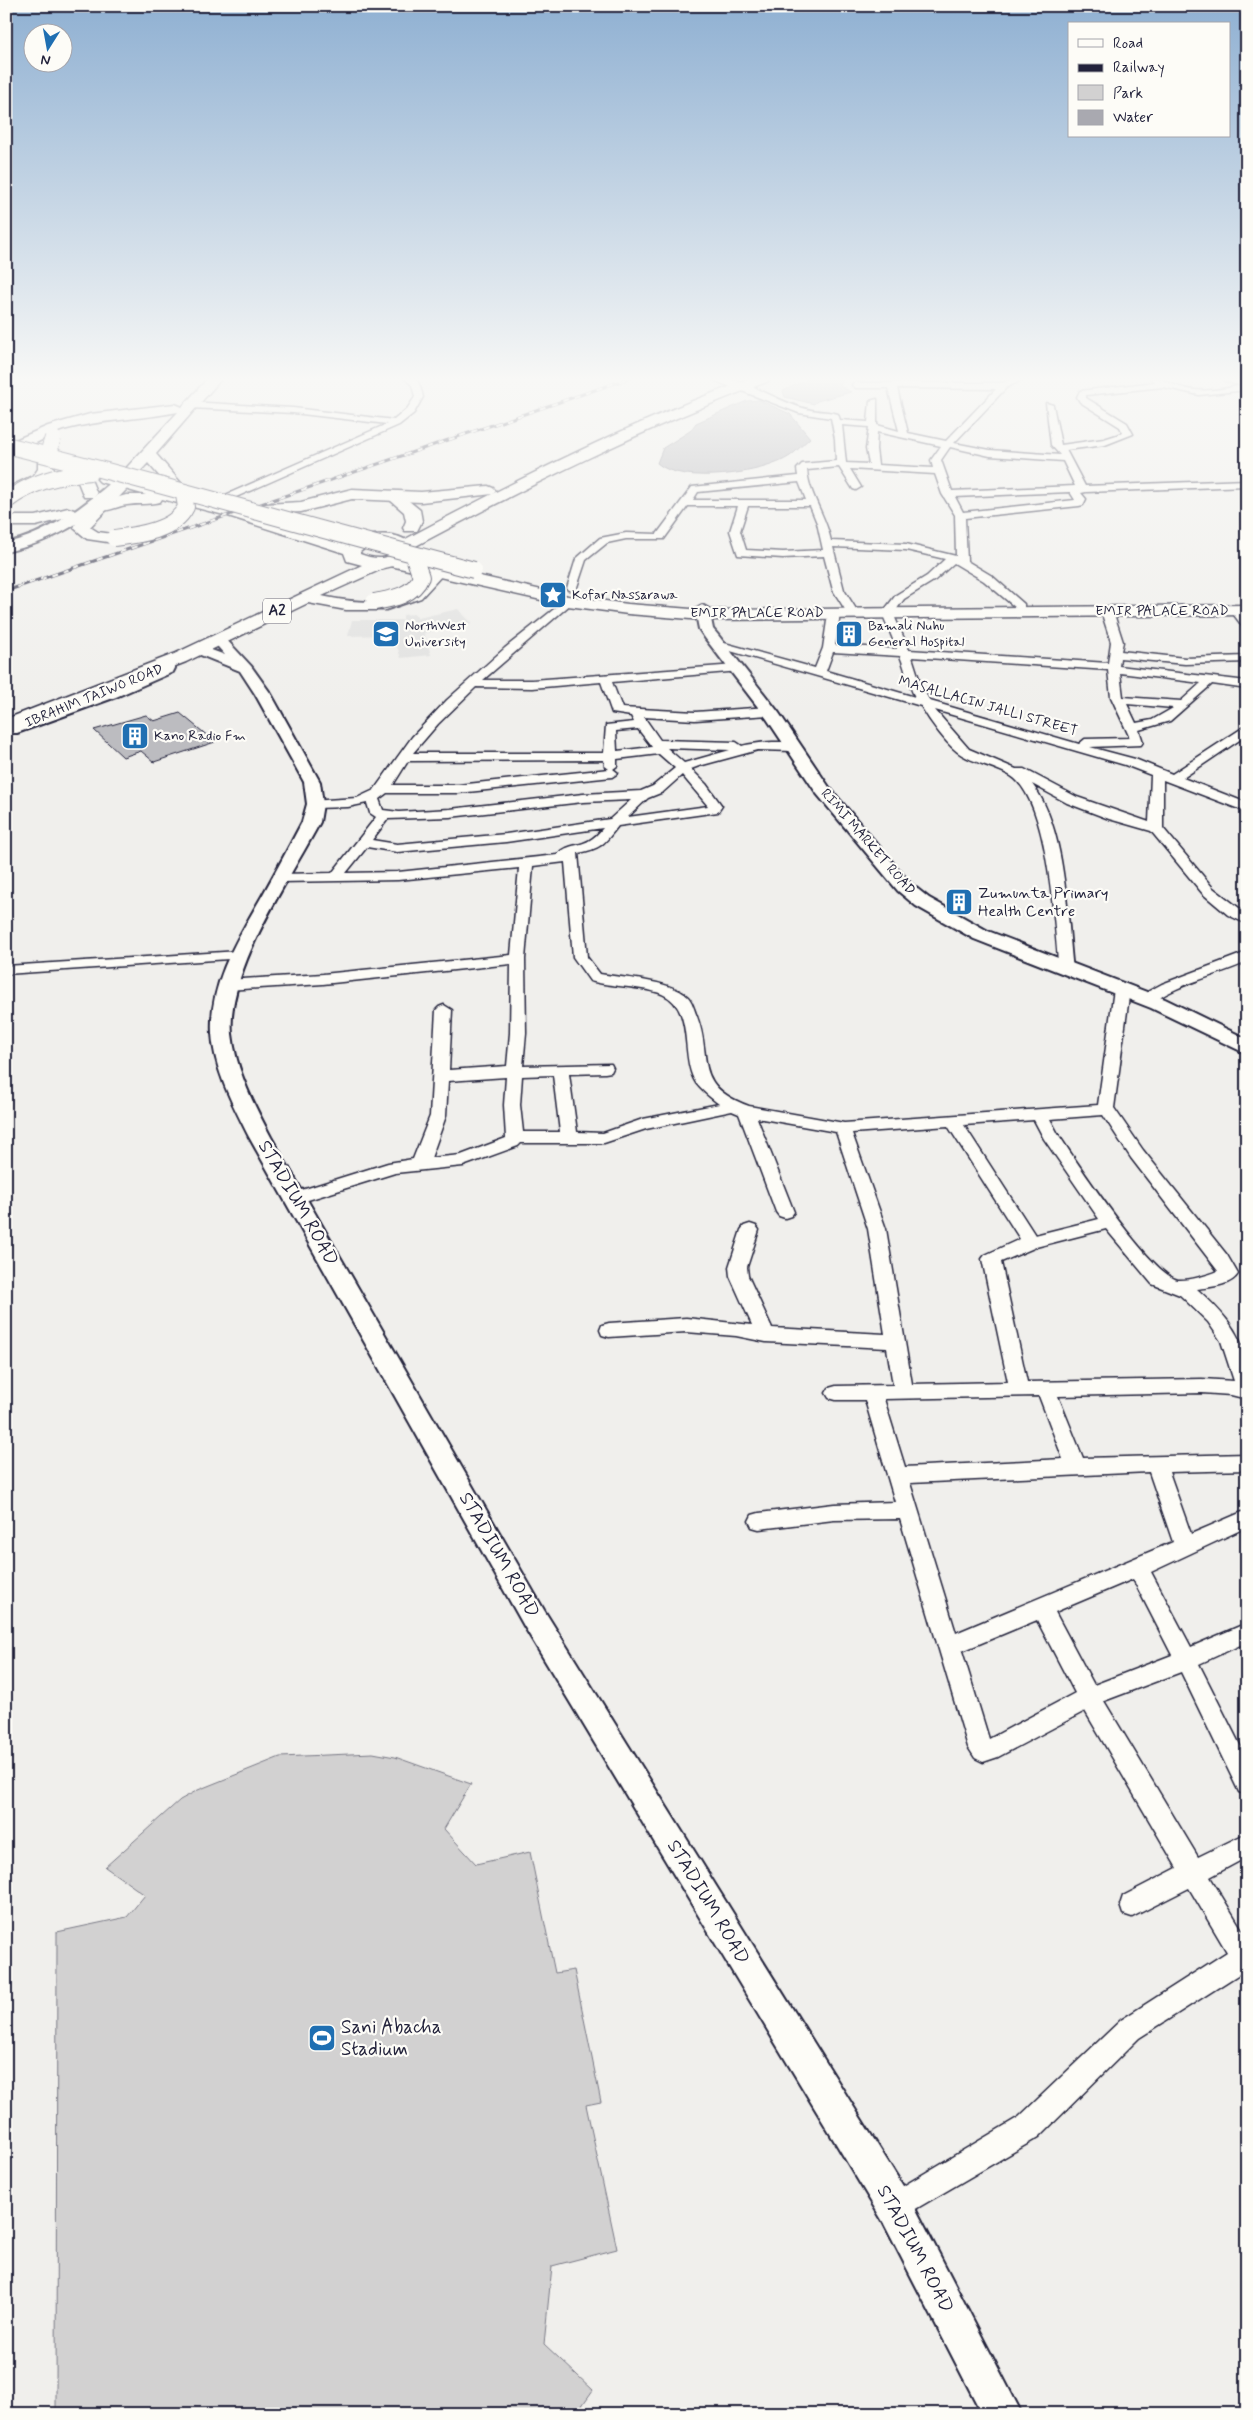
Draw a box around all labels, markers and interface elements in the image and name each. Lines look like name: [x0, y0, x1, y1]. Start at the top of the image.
north arrow: [22, 22, 72, 72]
legend: [1068, 22, 1230, 138]
text: Road: [1113, 34, 1143, 54]
text: N: [39, 50, 52, 70]
text: Railway: [1113, 58, 1165, 78]
text: Park: [1113, 84, 1143, 104]
text: Water: [1113, 108, 1153, 128]
place icon: Kofar Nassarawa: [538, 580, 568, 610]
place label: Kofar Nassarawa: [572, 586, 678, 604]
road number: A2: [263, 598, 291, 624]
street label: EMIR PALACE ROAD: [1095, 602, 1229, 620]
street label: EMIR PALACE ROAD: [690, 604, 824, 622]
place label: NorthWest University: [405, 617, 467, 651]
place label: Bamali Nuhu General Hospital: [868, 617, 965, 651]
school or university icon: NorthWest University: [371, 619, 401, 649]
building icon: Bamali Nuhu General Hospital: [834, 619, 864, 649]
street label: IBRAHIM TAIWO ROAD: [22, 660, 166, 732]
street label: MASALLACIN JALLI STREET: [896, 672, 1080, 740]
building icon: Kano Radio Fm: [120, 721, 150, 751]
place label: Kano Radio Fm: [154, 727, 246, 745]
street label: RIMI MARKET ROAD: [817, 785, 919, 899]
place label: Zumunta Primary Health Centre: [978, 883, 1109, 922]
building icon: Zumunta Primary Health Centre: [944, 887, 974, 917]
street label: STADIUM ROAD: [252, 1136, 344, 1270]
street label: STADIUM ROAD: [453, 1488, 545, 1622]
street label: STADIUM ROAD: [661, 1835, 755, 1969]
place label: Sani Abacha Stadium: [341, 2015, 441, 2062]
sports icon: Sani Abacha Stadium: [307, 2023, 337, 2053]
street label: STADIUM ROAD: [871, 2181, 959, 2317]

